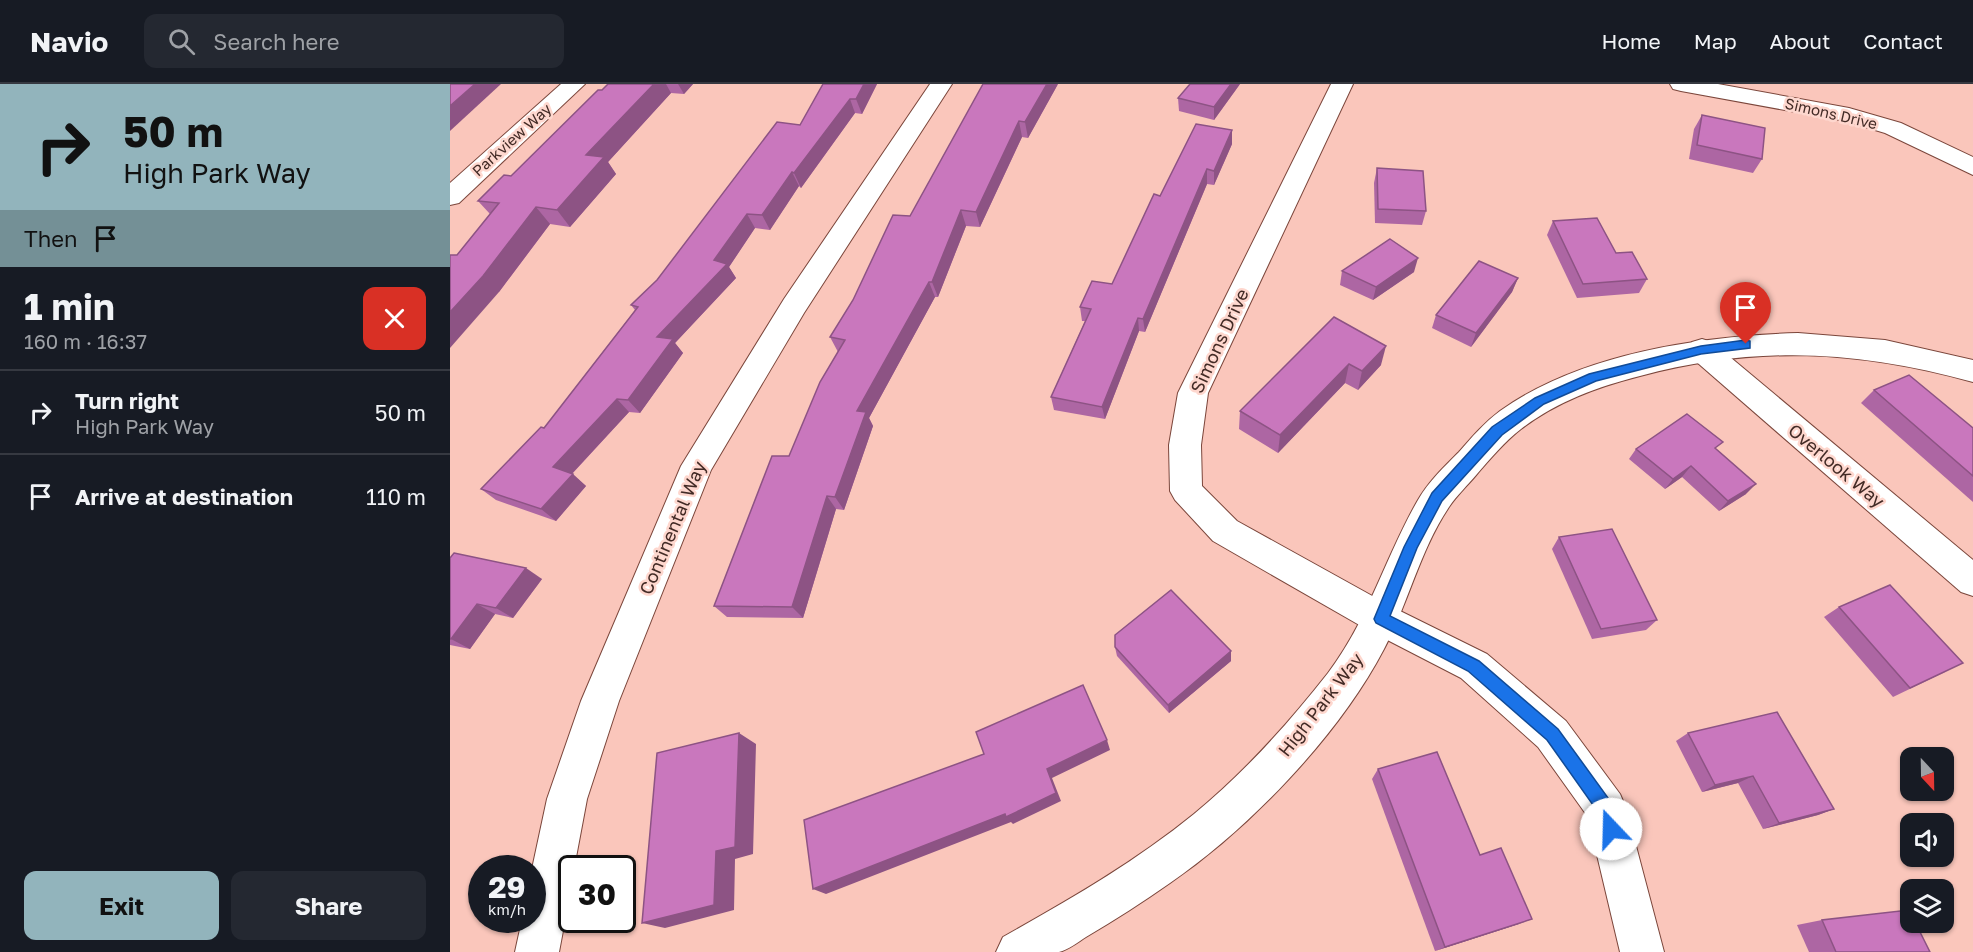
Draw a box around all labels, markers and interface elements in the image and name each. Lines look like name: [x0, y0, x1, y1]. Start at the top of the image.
search box: [144, 14, 564, 68]
text: Navio: [30, 25, 108, 58]
icon: search: [165, 25, 198, 58]
text: Search here: [213, 28, 339, 55]
text: Home: [1601, 28, 1661, 54]
text: Map: [1694, 28, 1737, 54]
text: About: [1770, 28, 1830, 54]
text: Contact: [1863, 28, 1943, 54]
street label: Simons Drive: [1783, 94, 1879, 132]
street label: Parkview Way: [468, 99, 555, 179]
text: 50 m: [123, 106, 223, 156]
icon: right: [24, 108, 102, 186]
text: High Park Way: [123, 157, 311, 189]
icon: arrive: [89, 222, 122, 255]
text: Then: [24, 225, 77, 252]
pin: [1720, 282, 1771, 344]
text: 1 min: [24, 285, 115, 328]
street label: Simons Drive: [1185, 285, 1253, 396]
button: close: [363, 287, 426, 350]
icon: arrive: [1729, 291, 1762, 324]
text: 160 m · 16:37: [24, 329, 147, 353]
text: Turn right: [75, 387, 179, 414]
icon: right: [24, 396, 57, 429]
text: 50 m: [375, 399, 426, 426]
text: High Park Way: [75, 414, 214, 438]
street label: Overlook Way: [1784, 419, 1889, 512]
street label: Continental Way: [634, 458, 710, 597]
icon: arrive: [24, 480, 57, 513]
text: Arrive at destination: [75, 483, 293, 510]
text: 110 m: [366, 483, 426, 510]
street label: High Park Way: [1273, 648, 1367, 760]
north arrow: [1900, 747, 1954, 801]
map controls: [1900, 747, 1954, 933]
position arrow: [1579, 797, 1643, 861]
button: sound: [1900, 813, 1954, 867]
speed limit sign: 30: [558, 855, 636, 933]
text: 29: [488, 869, 526, 905]
button: Exit: [24, 871, 219, 940]
button: Share: [231, 871, 426, 940]
button: layers: [1900, 879, 1954, 933]
text: km/h: [488, 900, 526, 918]

